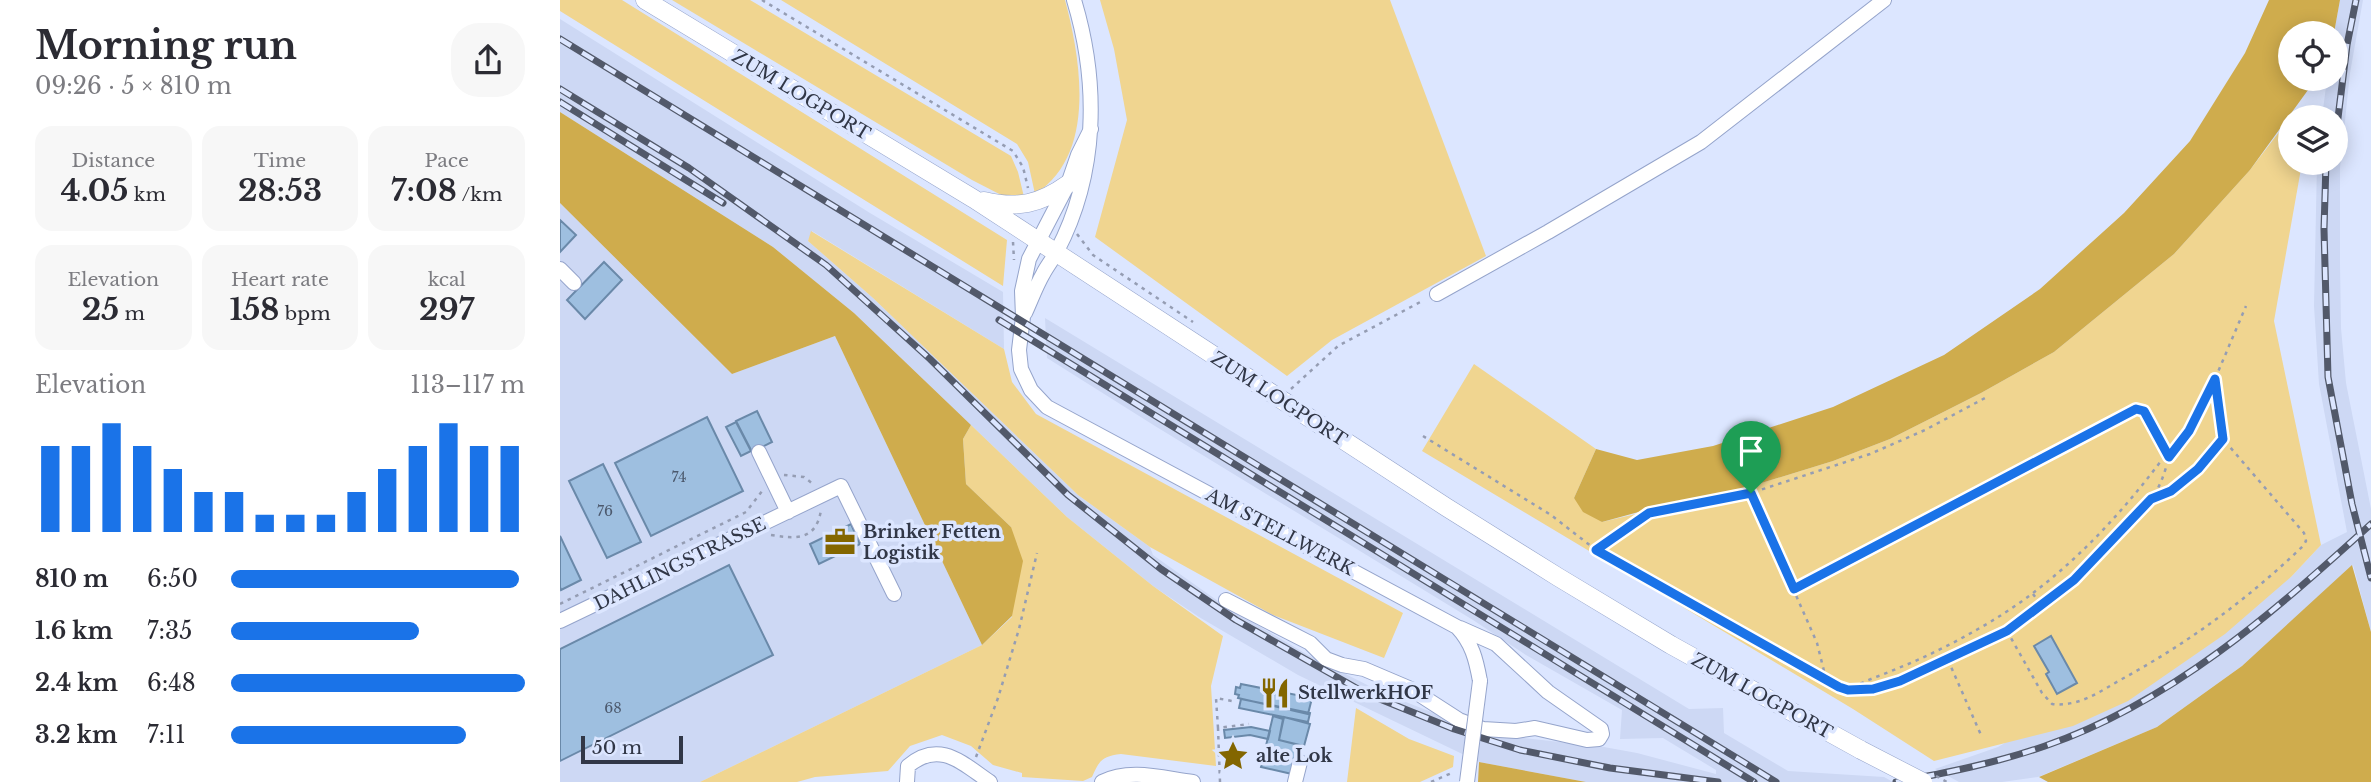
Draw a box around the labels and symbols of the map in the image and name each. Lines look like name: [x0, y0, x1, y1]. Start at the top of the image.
street label: ZUM LOGPORT: [728, 45, 874, 145]
street label: ZUM LOGPORT: [1207, 347, 1351, 451]
pin: [1721, 421, 1781, 493]
house number: 74: [672, 468, 686, 486]
street label: AM STELLWERK: [1201, 483, 1359, 581]
house number: 76: [597, 502, 613, 520]
street label: DAHLINGSTRASSE: [590, 513, 770, 615]
place label: Brinker Fetten Logistik: [863, 521, 1001, 564]
office icon: Brinker Fetten Logistik: [823, 525, 857, 559]
street label: ZUM LOGPORT: [1688, 648, 1837, 744]
restaurant icon: StellwerkHOF: [1258, 676, 1292, 710]
place label: StellwerkHOF: [1298, 682, 1434, 704]
house number: 68: [604, 699, 622, 717]
scale bar: [581, 733, 682, 765]
place icon: alte Lok: [1216, 739, 1250, 773]
place label: alte Lok: [1256, 745, 1333, 767]

